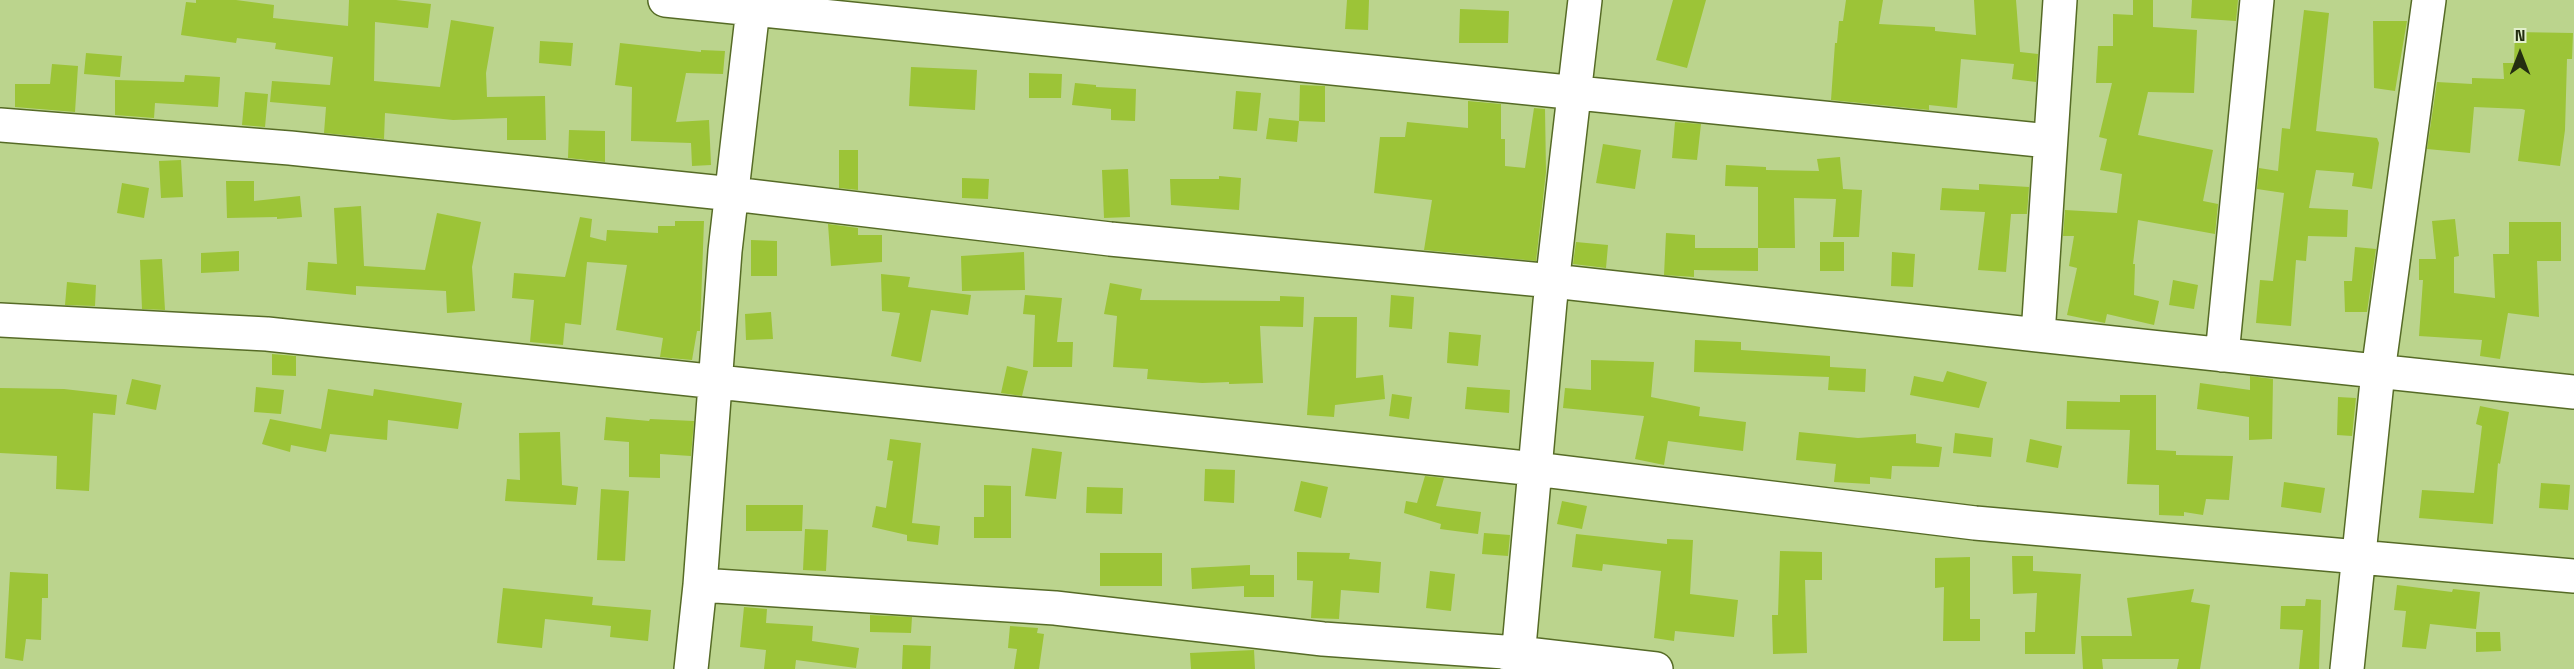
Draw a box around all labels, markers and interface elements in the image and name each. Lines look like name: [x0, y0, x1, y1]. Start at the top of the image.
north arrow: [2490, 24, 2550, 84]
text: N: [2515, 25, 2525, 46]

